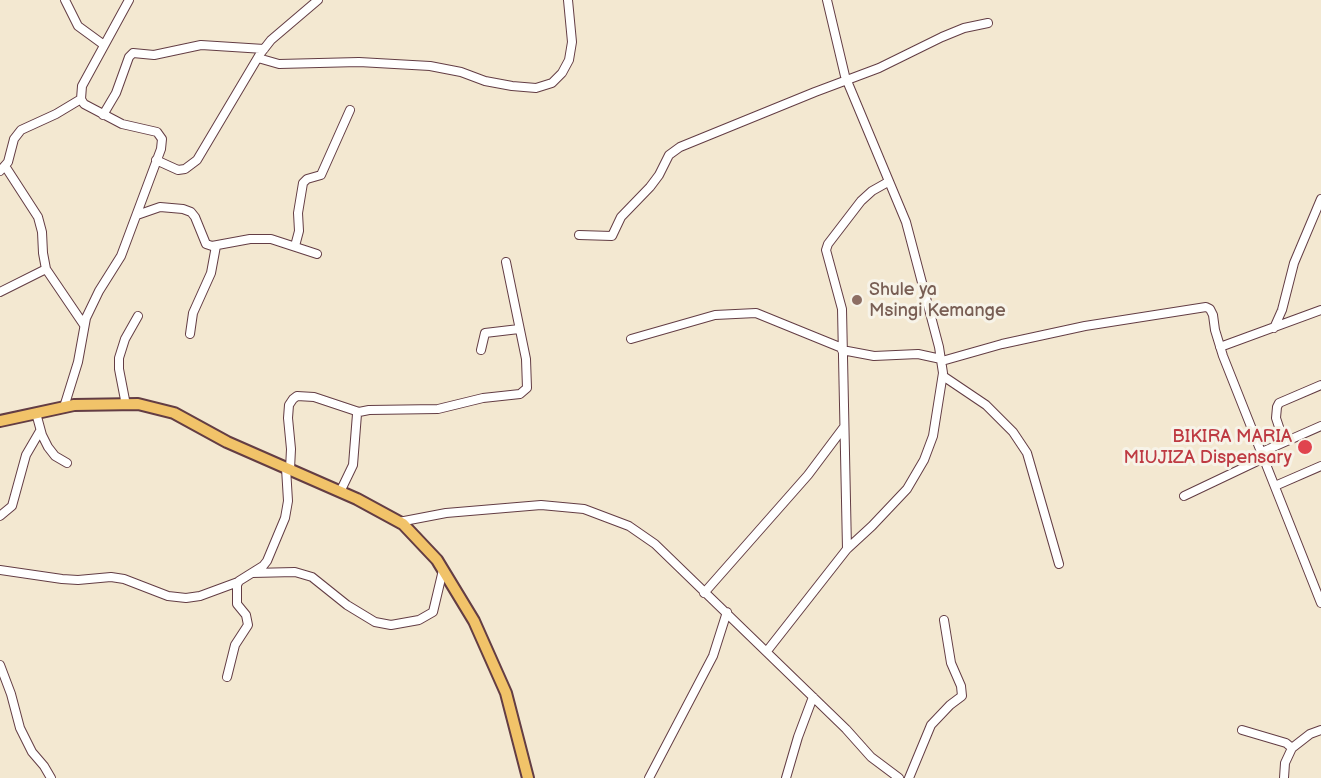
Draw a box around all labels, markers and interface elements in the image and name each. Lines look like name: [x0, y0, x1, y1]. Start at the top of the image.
place label: Shule ya Msingi Kemange: [869, 279, 1006, 322]
marker: Shule ya Msingi Kemange: [850, 293, 864, 307]
place label: BIKIRA MARIA MIUJIZA Dispensary: [1123, 426, 1292, 468]
marker: BIKIRA MARIA MIUJIZA Dispensary: [1296, 438, 1314, 456]

